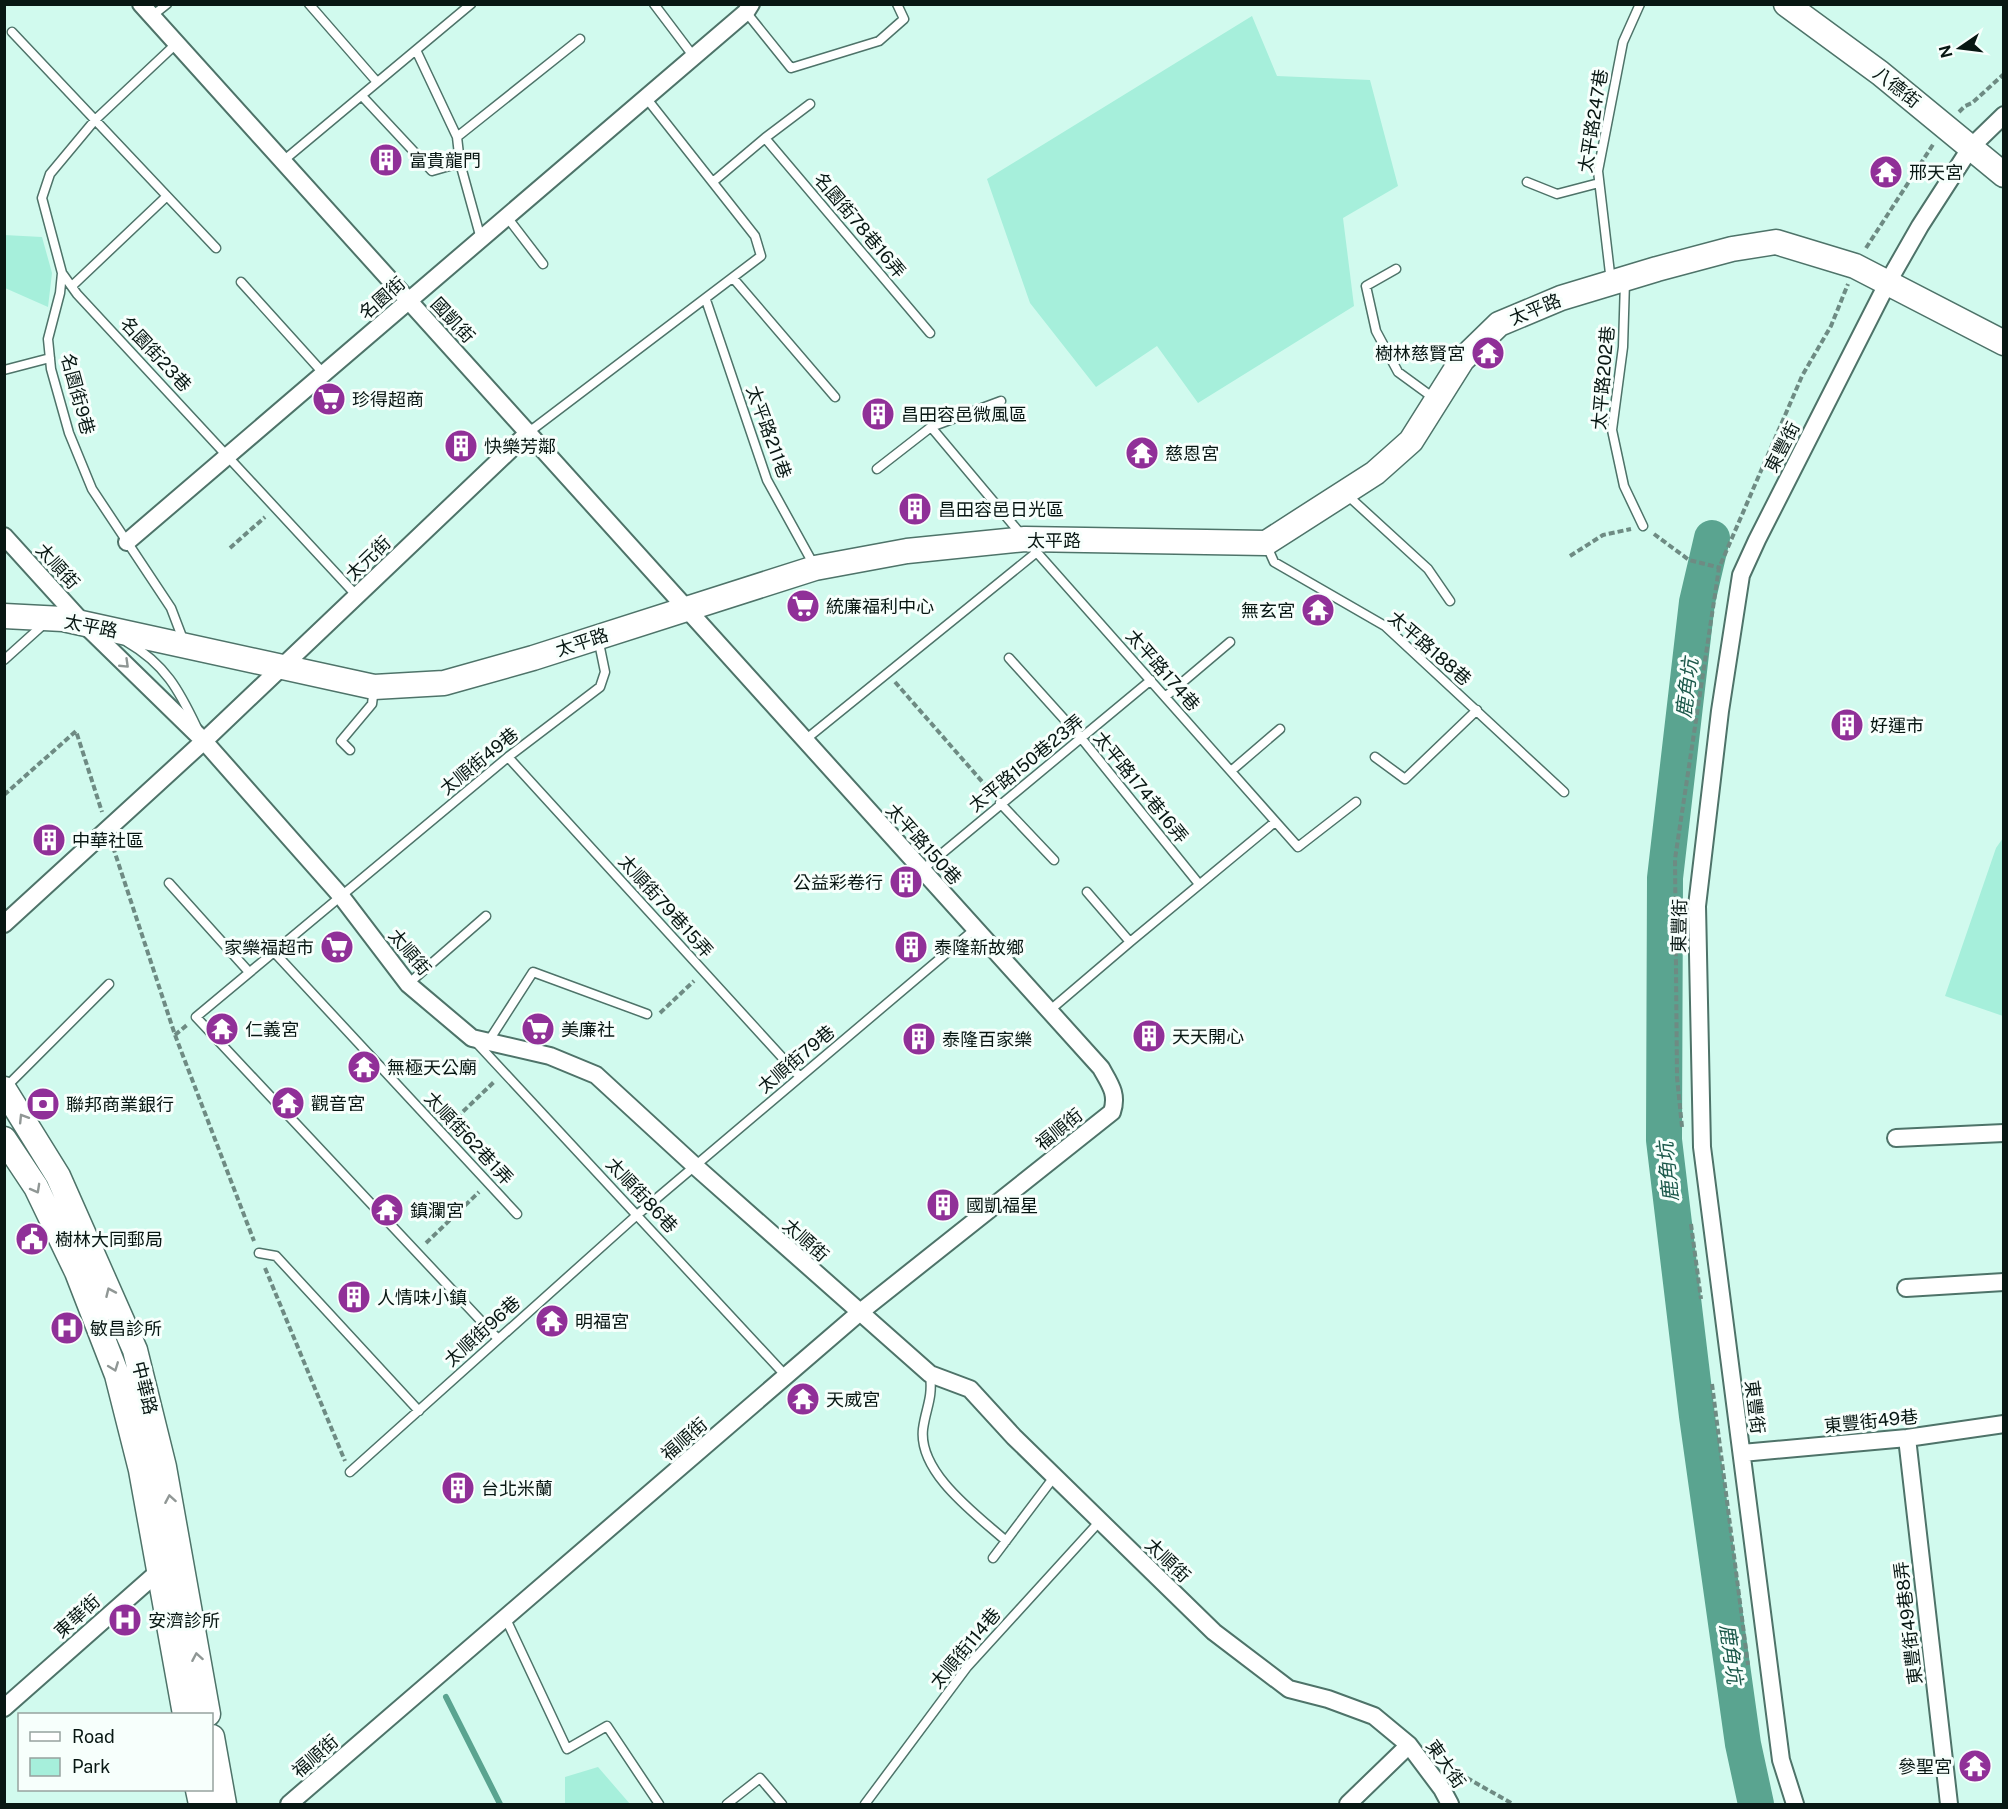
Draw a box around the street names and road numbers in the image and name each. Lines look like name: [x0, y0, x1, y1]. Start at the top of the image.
street label: 八德街: [1869, 62, 1925, 112]
street label: 太平路247巷: [1574, 68, 1612, 174]
street label: 名園街78巷16弄: [810, 168, 910, 282]
street label: 名園街: [355, 272, 409, 324]
street label: 太平路: [1506, 289, 1564, 329]
street label: 國凱街: [427, 293, 479, 347]
street label: 名園街23巷: [116, 312, 196, 396]
street label: 太平路202巷: [1588, 325, 1618, 431]
street label: 名園街9巷: [57, 351, 99, 437]
street label: 太平路211巷: [742, 383, 796, 481]
street label: 東豐街: [1760, 418, 1804, 476]
street label: 太平路: [1027, 530, 1081, 551]
street label: 太元街: [341, 532, 395, 584]
street label: 太順街: [32, 539, 84, 593]
street label: 太平路188巷: [1384, 606, 1476, 690]
street label: 太平路: [62, 611, 120, 641]
street label: 太平路: [553, 624, 611, 660]
street label: 太平路174巷: [1122, 625, 1204, 715]
street label: 太平路150巷23弄: [964, 710, 1088, 816]
street label: 太順街49巷: [436, 723, 522, 799]
street label: 太平路174巷16弄: [1090, 727, 1192, 847]
street label: 太平路150巷: [882, 799, 966, 889]
street label: 太順街79巷15弄: [615, 850, 717, 962]
street label: 東豐街: [1668, 899, 1690, 953]
street label: 太順街: [385, 925, 435, 979]
street label: 太順街79巷: [753, 1021, 839, 1097]
street label: 太順街62巷1弄: [421, 1087, 517, 1189]
street label: 福順街: [1031, 1104, 1087, 1154]
street label: 太順街86巷: [602, 1153, 682, 1237]
street label: 太順街: [779, 1214, 833, 1266]
street label: 太順街96巷: [440, 1292, 524, 1370]
street label: 中華路: [128, 1359, 162, 1417]
street label: 東豐街: [1741, 1379, 1769, 1435]
street label: 東豐街49巷: [1823, 1406, 1919, 1436]
street label: 福順街: [657, 1413, 711, 1465]
street label: 太順街: [1141, 1534, 1195, 1586]
street label: 東豐街49巷8弄: [1890, 1560, 1926, 1686]
street label: 東華街: [50, 1590, 104, 1642]
street label: 太順街114巷: [925, 1604, 1005, 1692]
street label: 福順街: [288, 1730, 342, 1782]
street label: 東大街: [1422, 1736, 1470, 1792]

